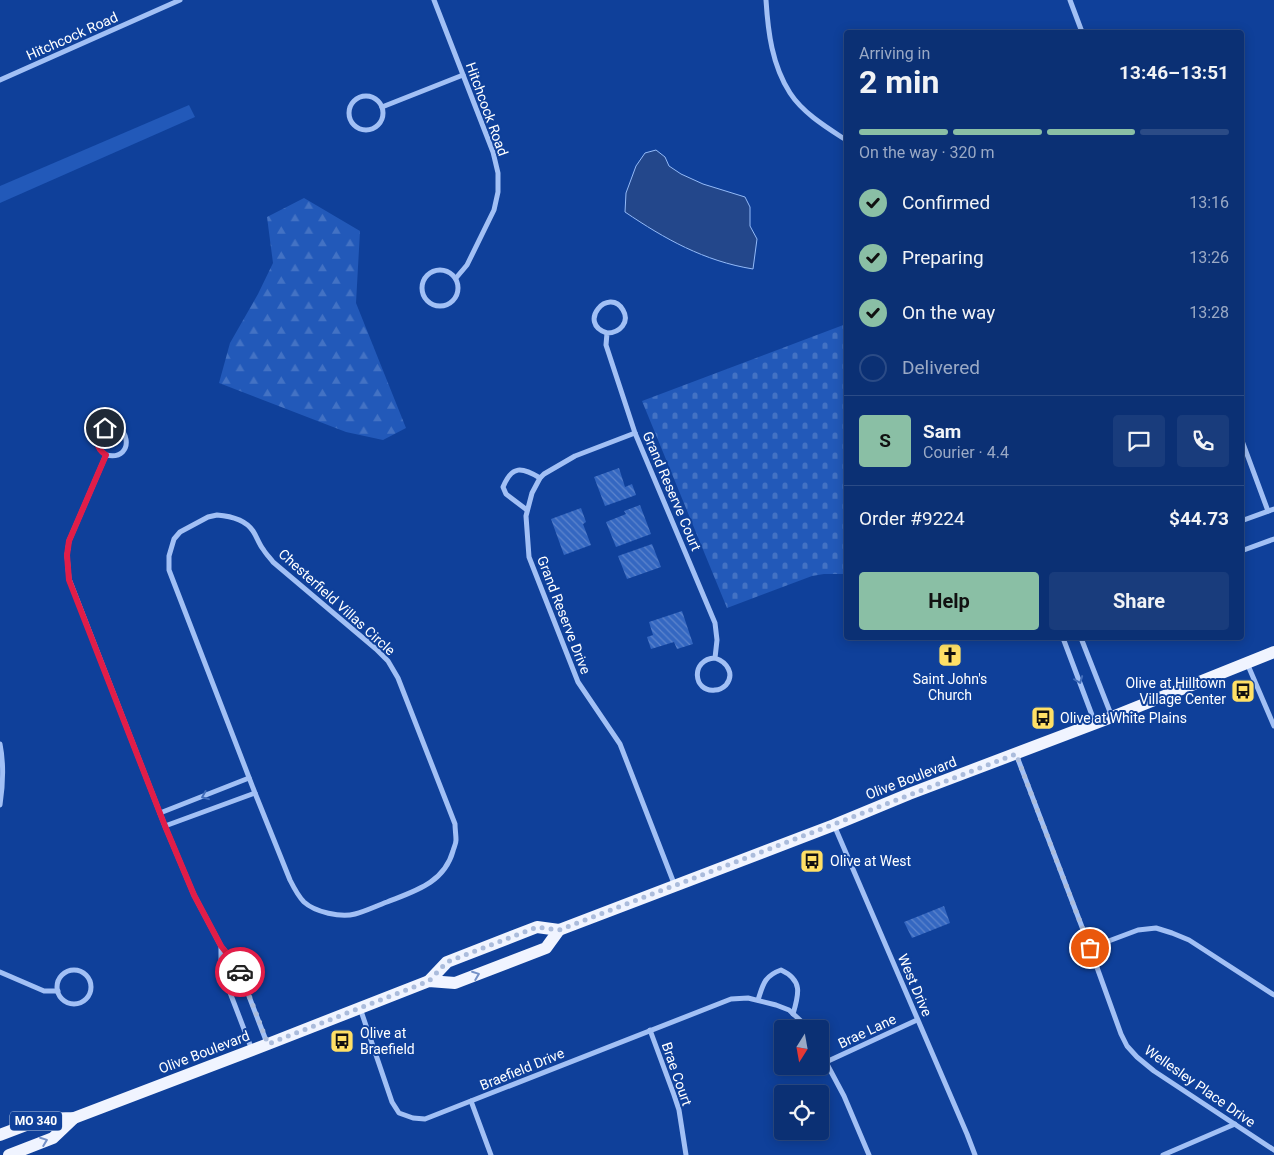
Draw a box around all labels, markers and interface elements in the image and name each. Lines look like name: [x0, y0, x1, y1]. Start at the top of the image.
street label: Hitchcock Road: [24, 9, 120, 63]
text: Arriving in: [859, 44, 930, 63]
street label: Hitchcock Road: [463, 60, 511, 158]
text: 13:46–13:51: [1119, 61, 1229, 84]
text: 2 min: [859, 63, 939, 101]
text: On the way · 320 m: [859, 143, 995, 162]
icon: check: [859, 189, 887, 217]
text: Confirmed: [902, 191, 990, 214]
text: 13:16: [1189, 193, 1229, 212]
icon: check: [859, 244, 887, 272]
text: Preparing: [902, 246, 984, 269]
text: 13:26: [1189, 248, 1229, 267]
icon: check: [859, 299, 887, 327]
text: On the way: [902, 301, 995, 324]
text: 13:28: [1189, 303, 1229, 322]
text: Delivered: [902, 356, 980, 379]
pin: [84, 407, 126, 449]
icon: home: [91, 414, 119, 442]
button: chat: [1113, 415, 1165, 467]
button: phone: [1177, 415, 1229, 467]
text: Sam: [923, 420, 961, 443]
street label: Grand Reserve Court: [640, 429, 705, 554]
text: S: [879, 429, 891, 452]
text: Courier · 4.4: [923, 443, 1009, 462]
text: Order #9224: [859, 507, 965, 530]
text: $44.73: [1169, 507, 1229, 530]
street label: Chesterfield Villas Circle: [276, 546, 398, 658]
street label: Grand Reserve Drive: [534, 554, 594, 676]
button: Help: [859, 572, 1039, 630]
button: Share: [1049, 572, 1229, 630]
church icon: Saint John's Church: [937, 642, 963, 668]
place label: Saint John's Church: [913, 671, 987, 703]
one-way arrow: [1073, 675, 1083, 684]
place label: Olive at Hilltown Village Center: [1125, 675, 1226, 707]
bus stop icon: Olive at Hilltown Village Center: [1230, 678, 1256, 704]
bus stop icon: Olive at White Plains: [1030, 705, 1056, 731]
place label: Olive at White Plains: [1060, 710, 1187, 726]
street label: Olive Boulevard: [863, 753, 959, 803]
one-way arrow: [201, 790, 209, 800]
bus stop icon: Olive at West: [799, 848, 825, 874]
place label: Olive at West: [830, 853, 912, 869]
pin: [1069, 927, 1111, 969]
icon: bag: [1076, 934, 1104, 962]
courier: [215, 947, 265, 997]
street label: West Drive: [895, 951, 935, 1019]
icon: car: [226, 958, 254, 986]
one-way arrow: [471, 970, 480, 981]
street label: Brae Lane: [836, 1011, 898, 1051]
north arrow: [774, 1020, 829, 1075]
map controls: [774, 1020, 829, 1140]
place label: Olive at Braefield: [360, 1025, 415, 1057]
street label: Olive Boulevard: [156, 1027, 252, 1077]
bus stop icon: Olive at Braefield: [329, 1028, 355, 1054]
street label: Brae Court: [659, 1040, 695, 1108]
street label: Wellesley Place Drive: [1142, 1042, 1258, 1130]
street label: Braefield Drive: [477, 1045, 567, 1093]
button: locate: [774, 1085, 829, 1140]
road number: MO 340: [10, 1112, 62, 1130]
one-way arrow: [39, 1137, 48, 1147]

